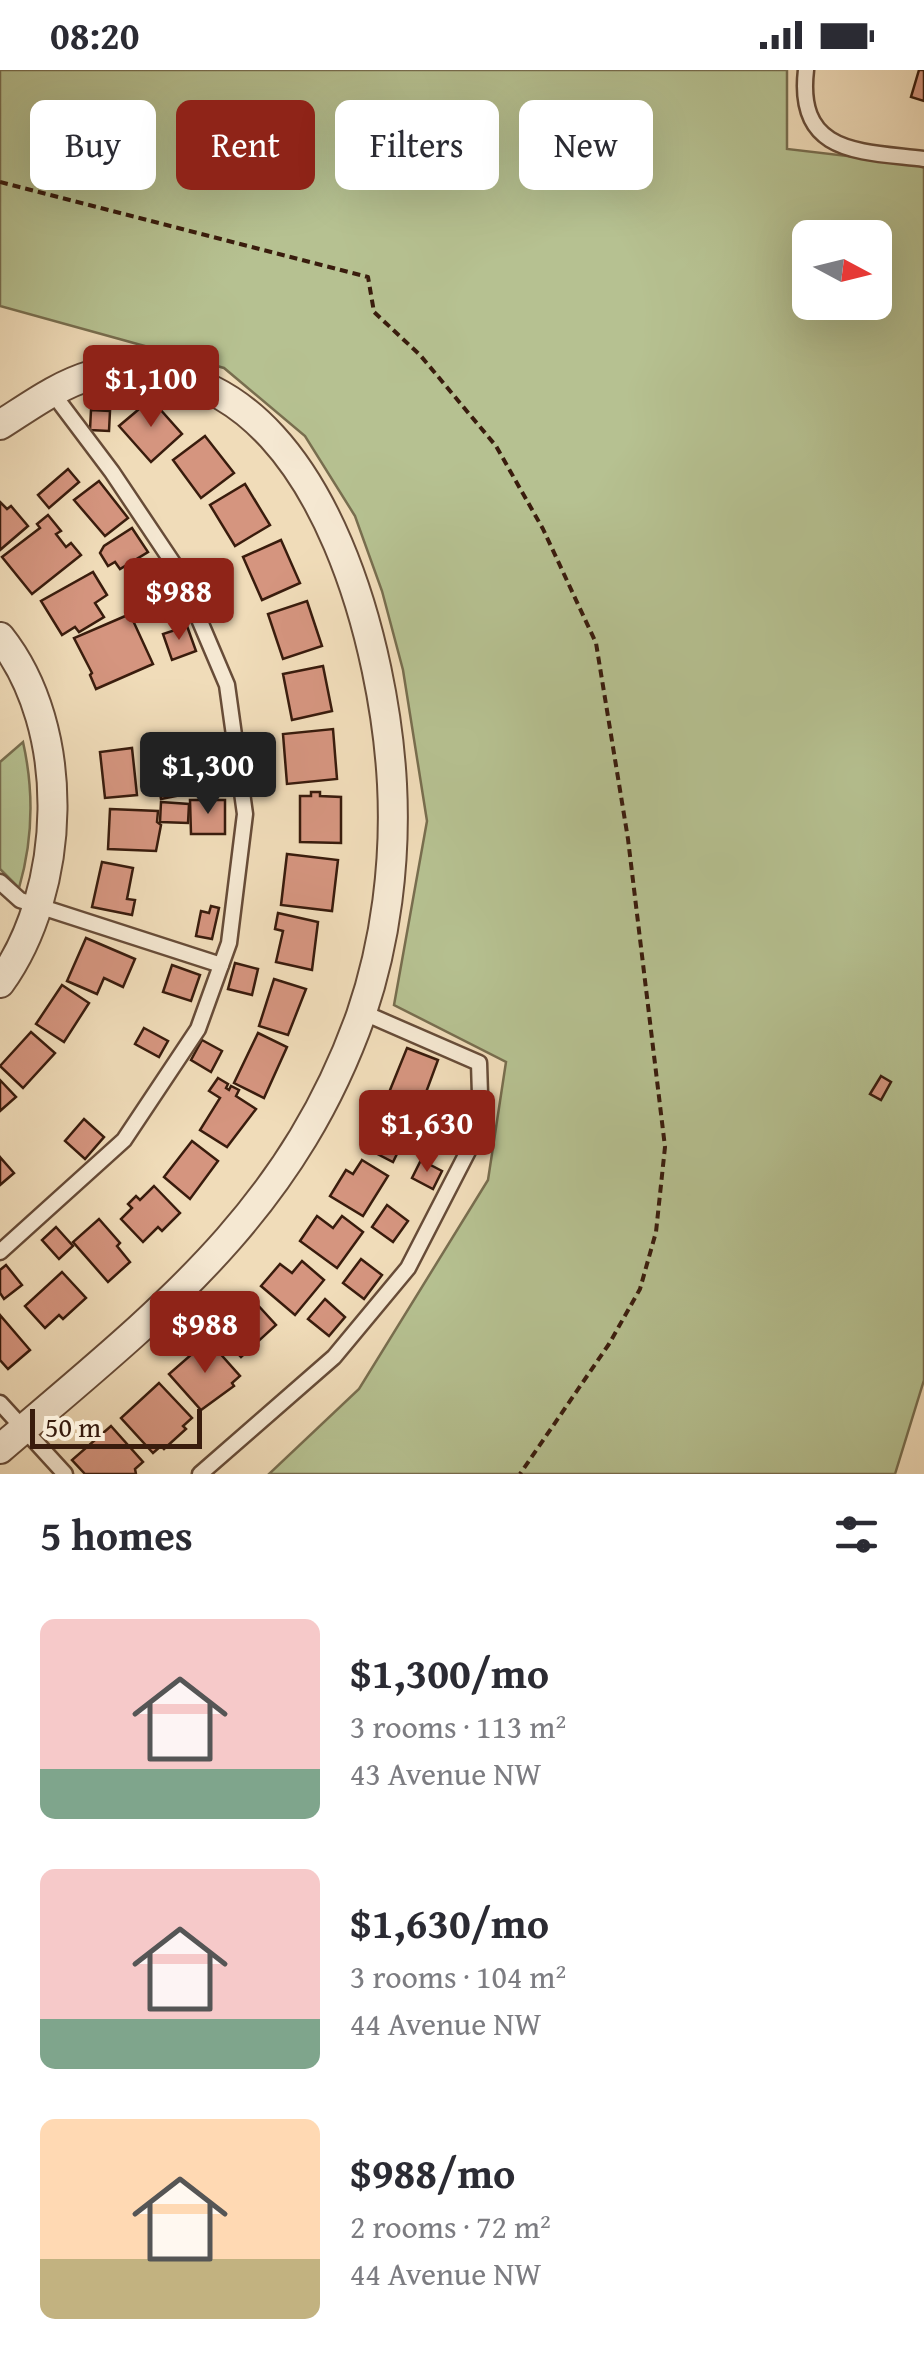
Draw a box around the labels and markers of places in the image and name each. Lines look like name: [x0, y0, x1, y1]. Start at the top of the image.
pin: $1,100: [70, 345, 232, 430]
pin: $988: [120, 558, 238, 643]
pin: $1,300: [127, 732, 289, 817]
pin: $1,630: [346, 1090, 508, 1175]
pin: $988: [146, 1291, 264, 1376]

